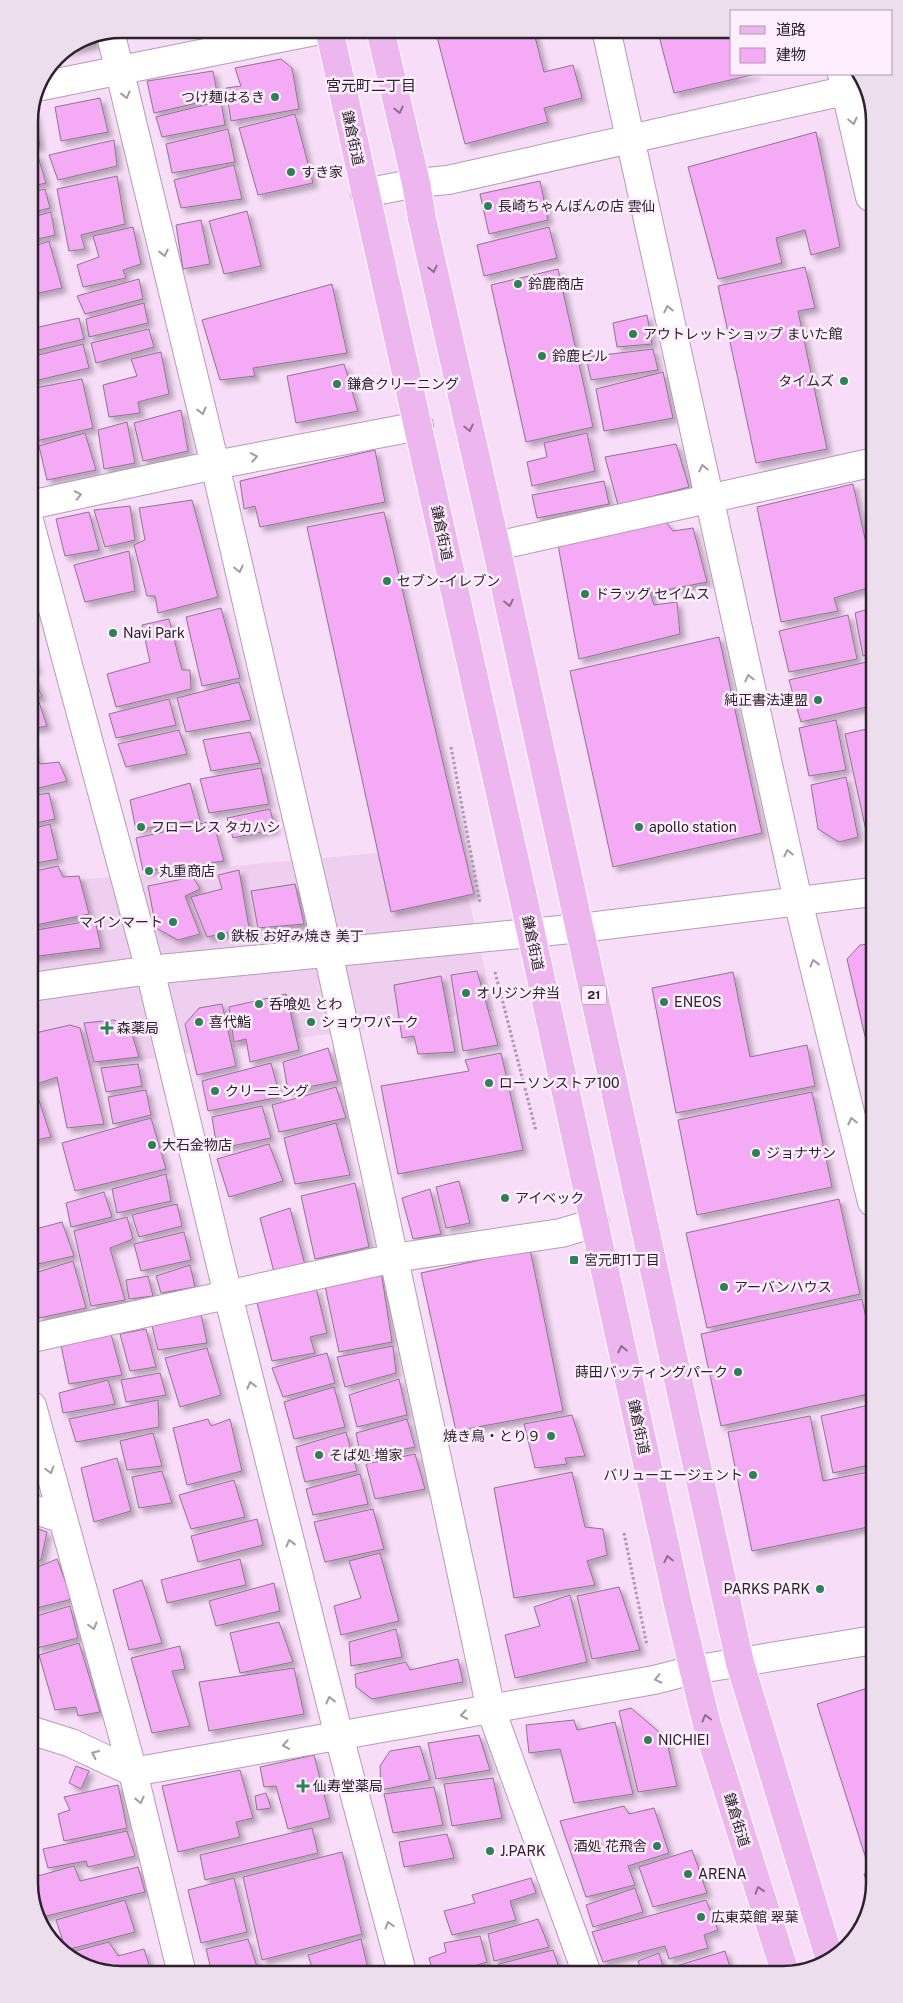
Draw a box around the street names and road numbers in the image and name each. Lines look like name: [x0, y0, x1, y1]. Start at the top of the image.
street label: 鎌倉街道: [339, 109, 367, 167]
street label: 鎌倉街道: [428, 504, 456, 562]
street label: 鎌倉街道: [519, 914, 547, 972]
road number: 21: [582, 986, 606, 1004]
street label: 鎌倉街道: [625, 1398, 653, 1456]
street label: 鎌倉街道: [721, 1791, 753, 1849]

